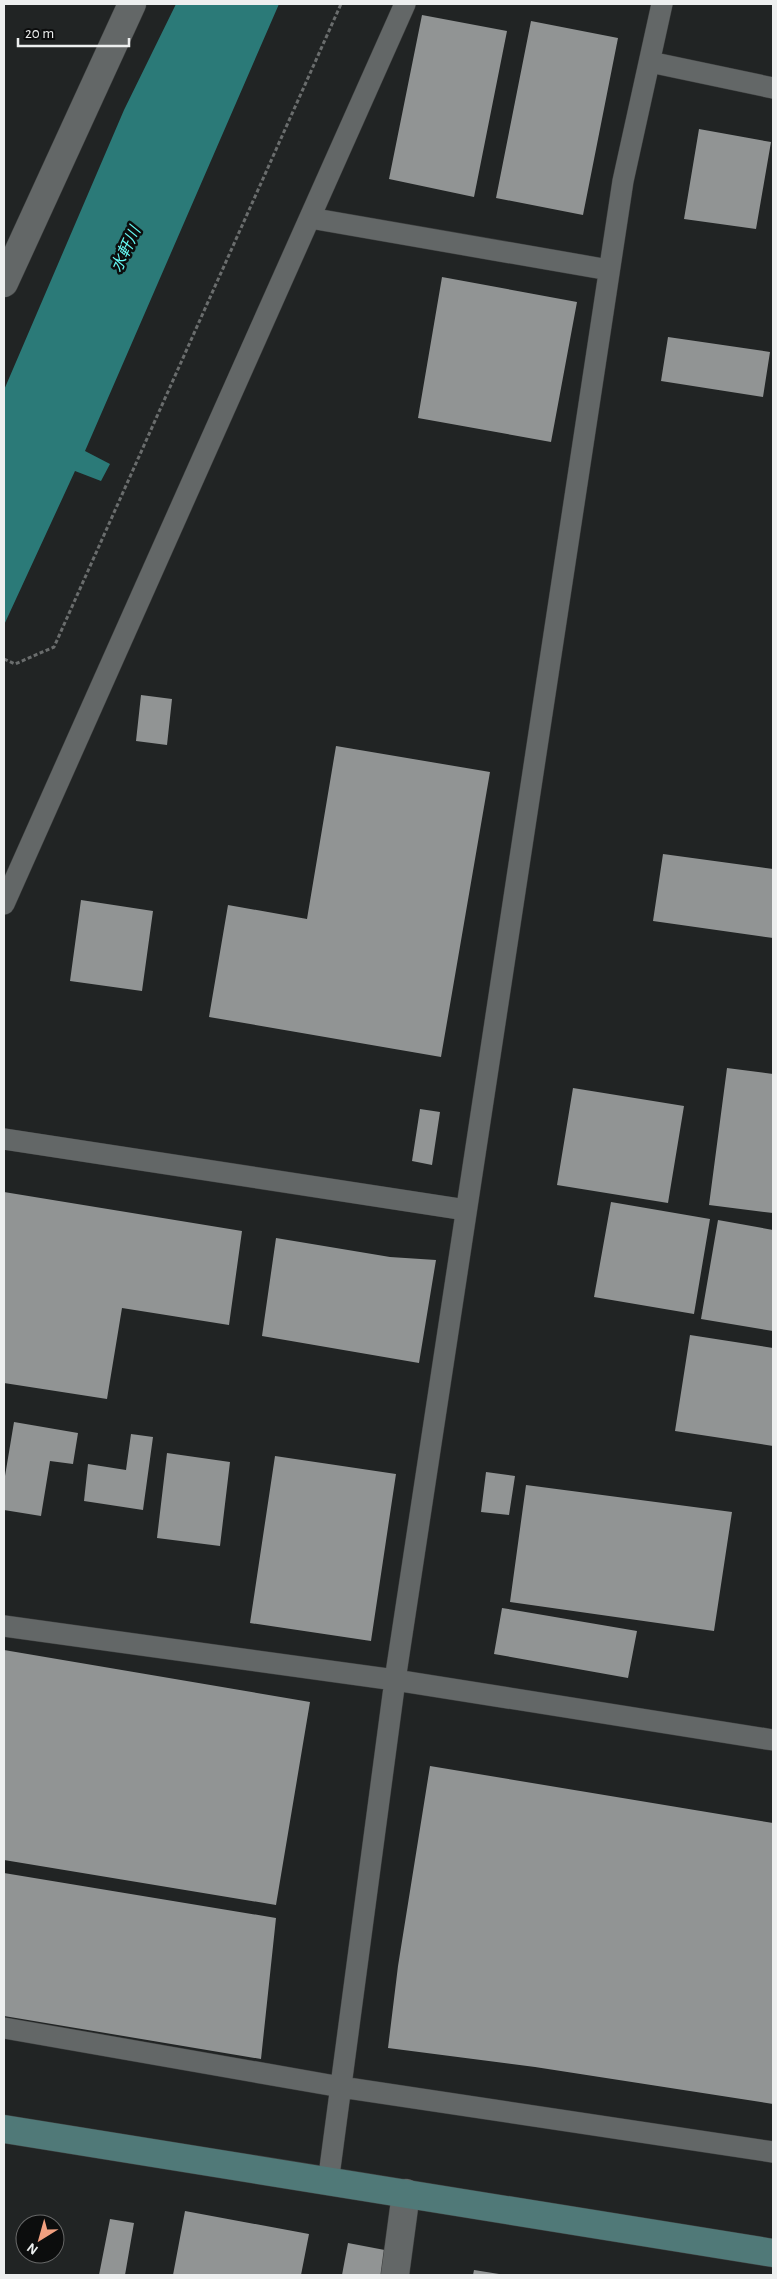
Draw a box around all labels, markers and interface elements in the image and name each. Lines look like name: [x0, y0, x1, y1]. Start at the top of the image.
scale bar: [18, 15, 129, 47]
text: 20 m: [25, 26, 54, 41]
water label: 水軒川: [108, 222, 144, 275]
north arrow: [15, 2214, 65, 2264]
text: N: [25, 2240, 41, 2257]

